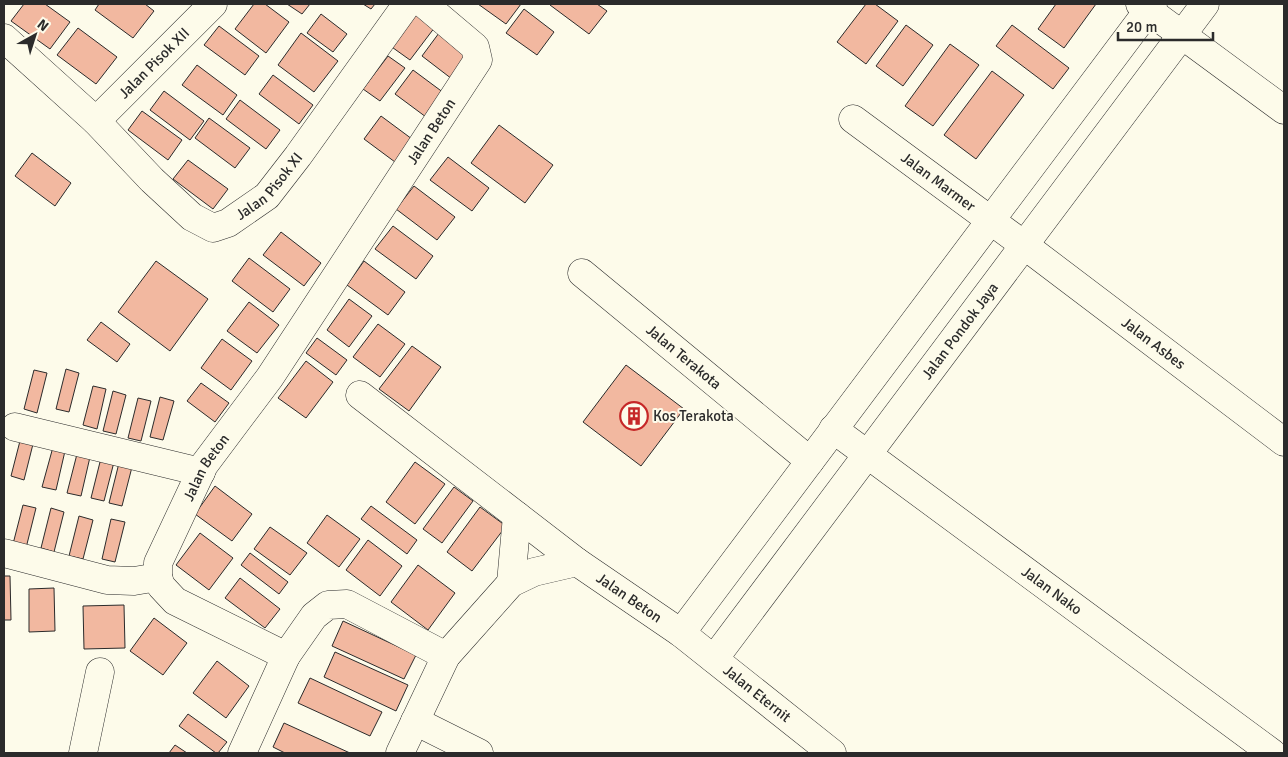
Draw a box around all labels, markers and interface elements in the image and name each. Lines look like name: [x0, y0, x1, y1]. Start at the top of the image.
north arrow: [10, 10, 60, 60]
scale bar: [1118, 10, 1213, 42]
text: N: [34, 16, 52, 35]
text: 20 m: [1126, 18, 1157, 36]
street label: Jalan Pisok XII: [115, 24, 193, 102]
street label: Jalan Beton: [403, 95, 459, 168]
street label: Jalan Pisok XI: [232, 149, 306, 224]
street label: Jalan Marmer: [898, 149, 979, 215]
street label: Jalan Pondok Jaya: [918, 279, 1002, 383]
street label: Jalan Asbes: [1118, 313, 1189, 373]
street label: Jalan Terakota: [643, 321, 725, 393]
building icon: Kos Terakota: [619, 401, 649, 431]
place label: Kos Terakota: [653, 407, 734, 425]
street label: Jalan Beton: [179, 430, 233, 504]
street label: Jalan Nako: [1018, 562, 1086, 619]
street label: Jalan Beton: [593, 569, 665, 626]
street label: Jalan Eternit: [720, 661, 795, 726]

